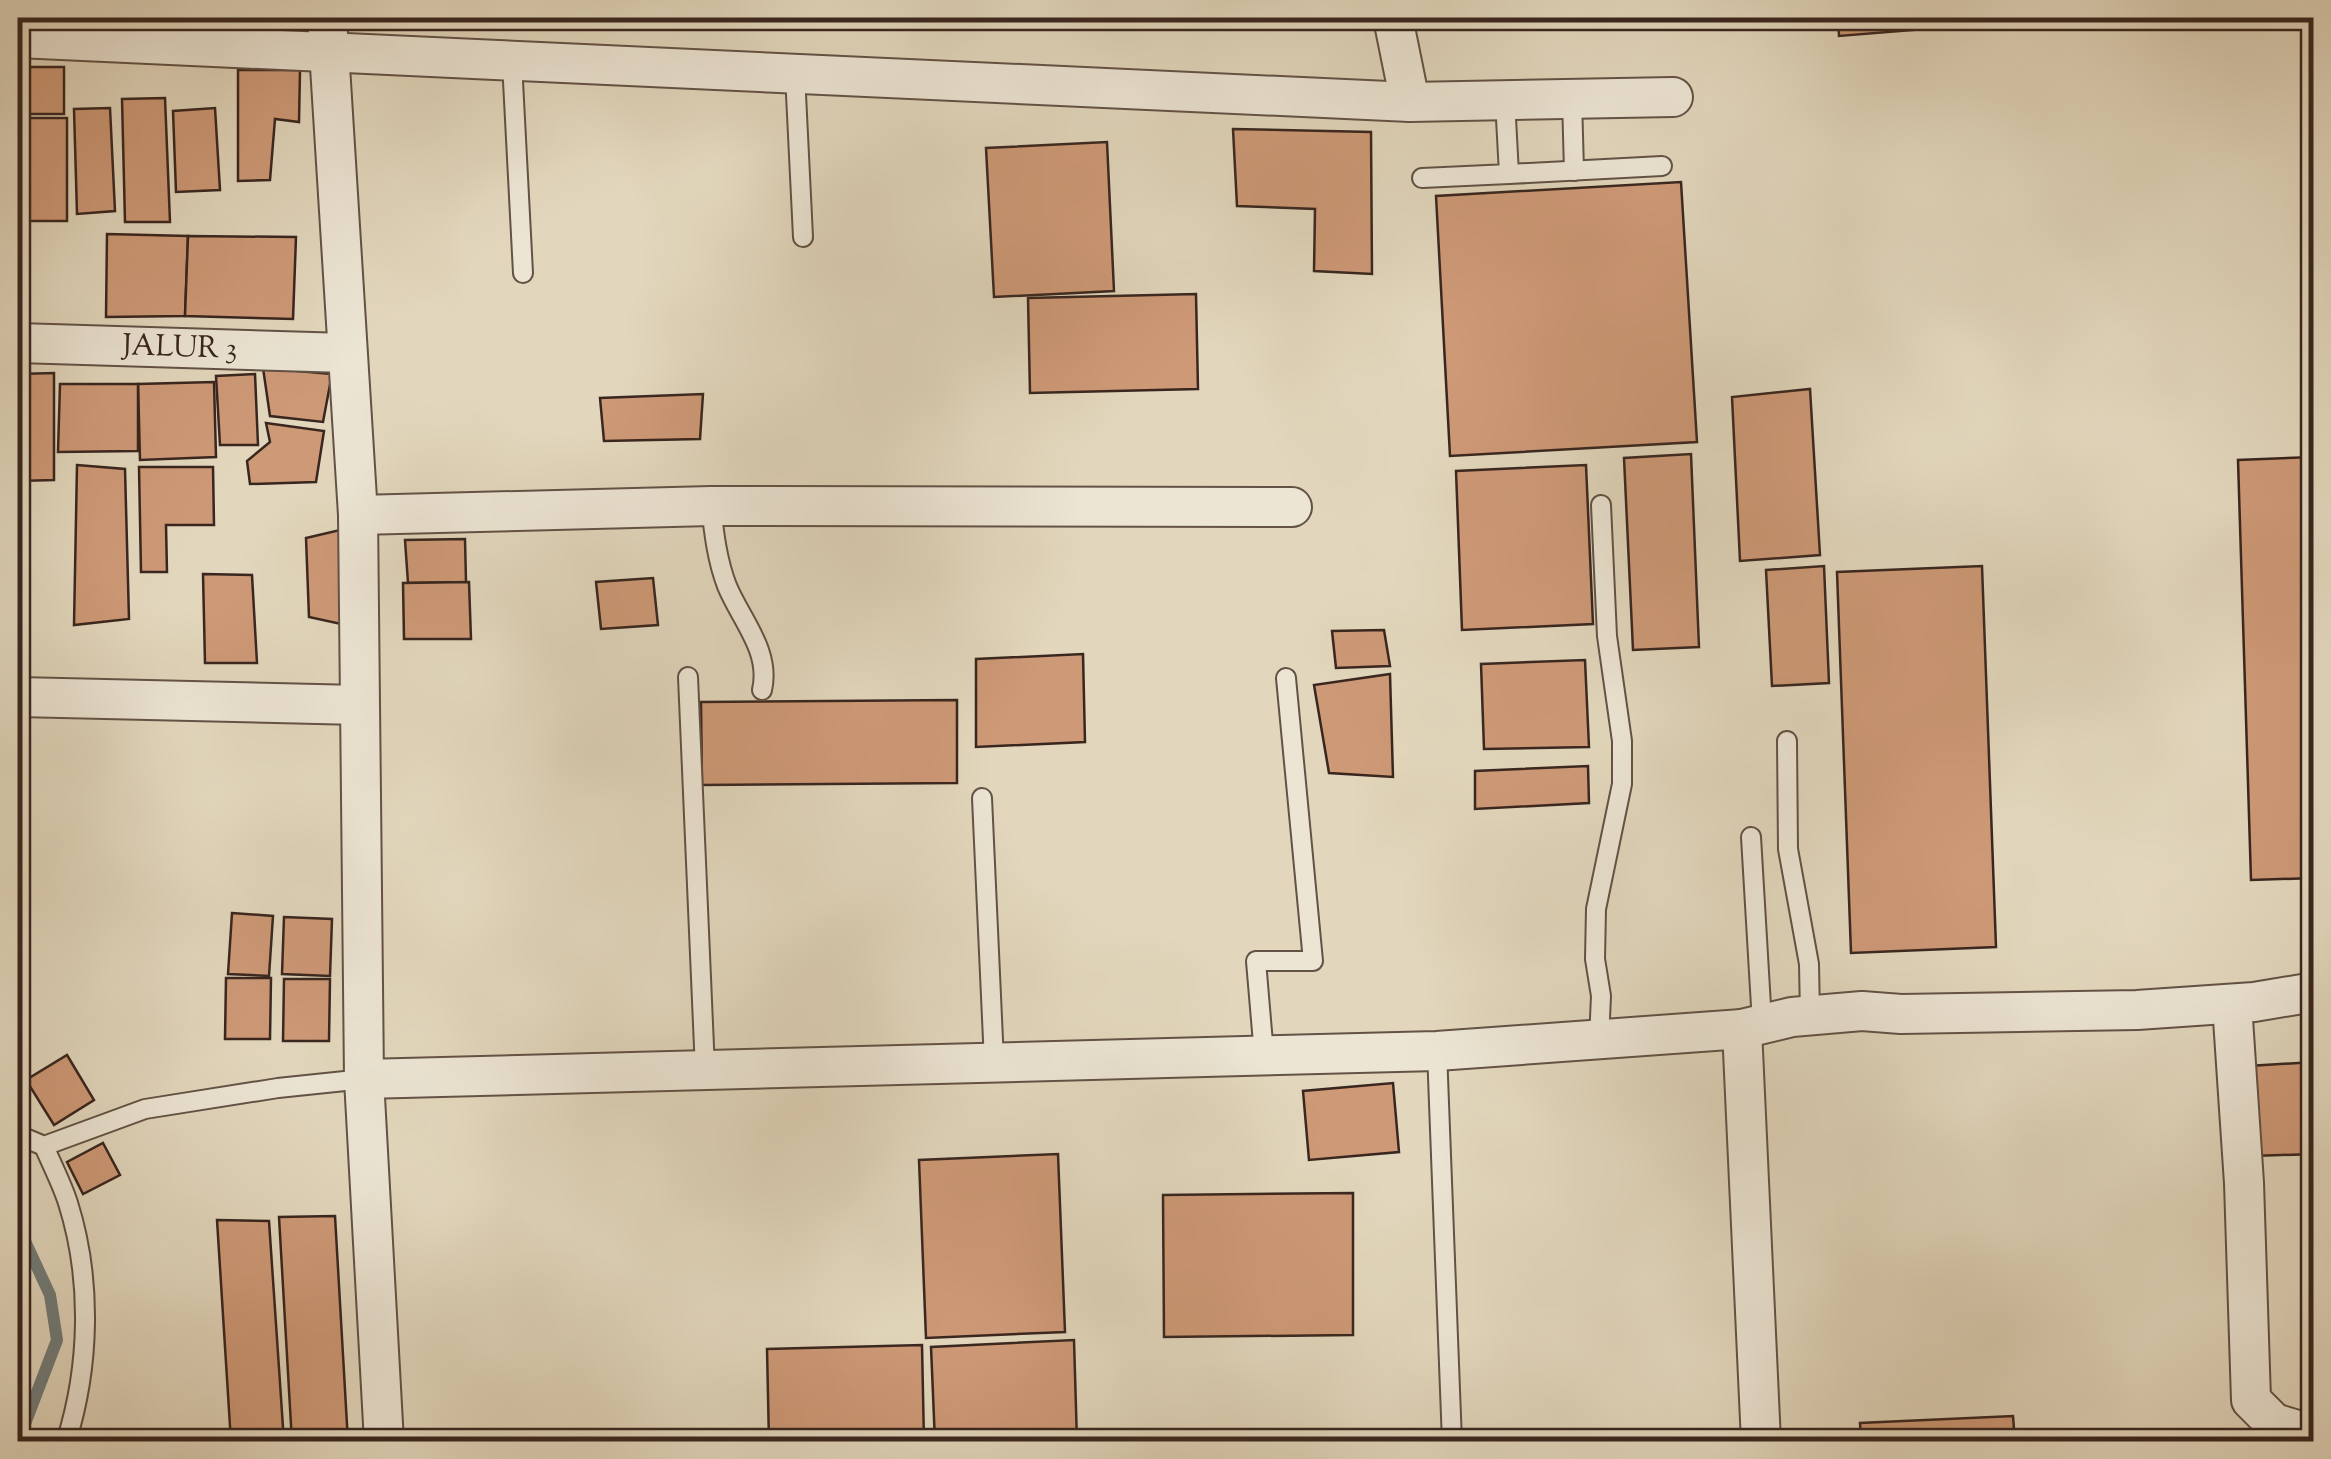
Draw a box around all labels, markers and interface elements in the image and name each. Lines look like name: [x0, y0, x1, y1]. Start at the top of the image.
street label: JALUR 3: [120, 325, 238, 371]

